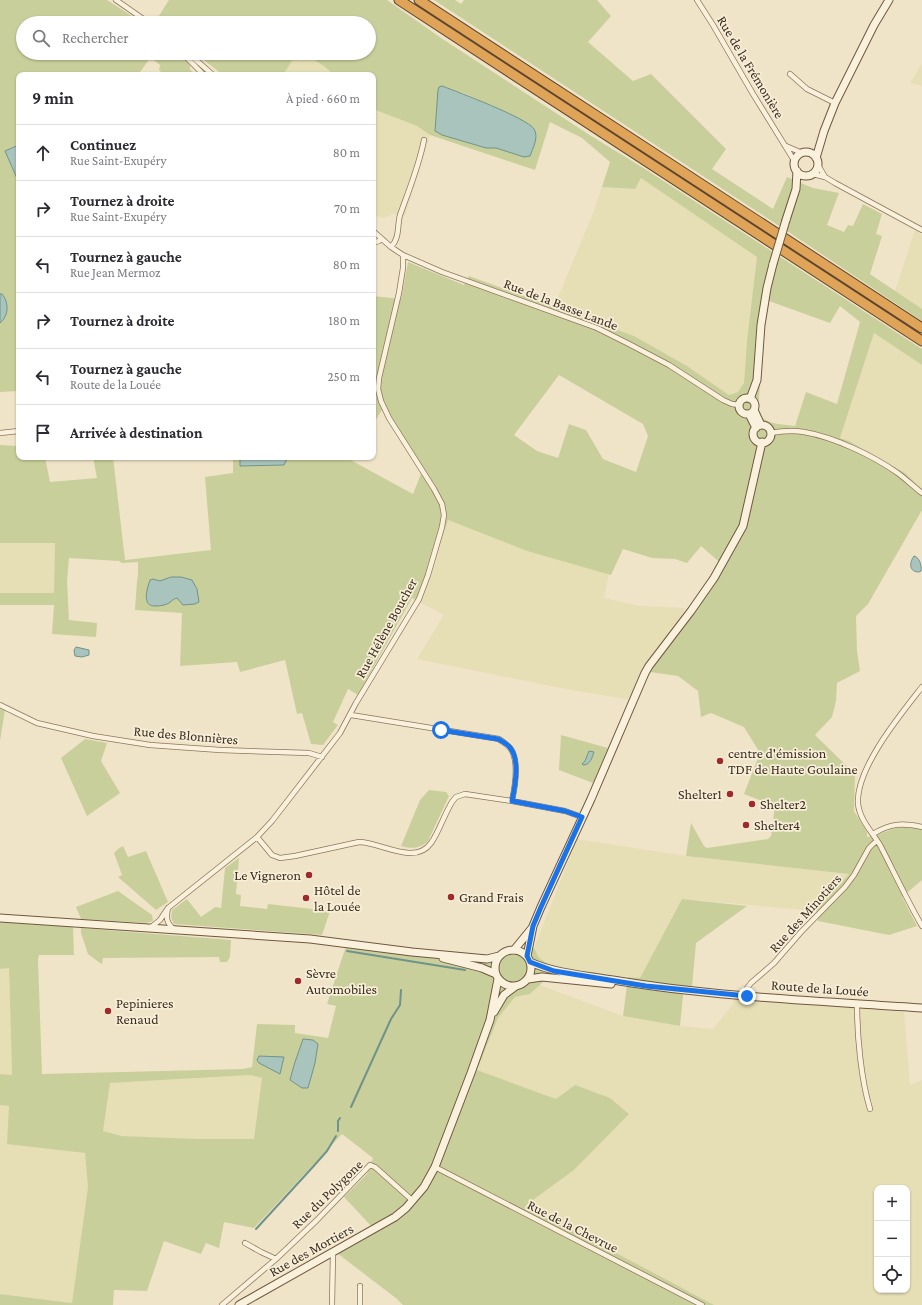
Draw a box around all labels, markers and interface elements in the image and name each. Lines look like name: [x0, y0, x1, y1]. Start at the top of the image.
street label: Rue de la Frémonière: [714, 13, 788, 121]
search box: [16, 16, 376, 60]
icon: search: [30, 27, 52, 49]
text: Rechercher: [62, 30, 129, 46]
text: 9 min: [32, 89, 74, 108]
text: À pied · 660 m: [286, 91, 360, 106]
text: Continuez: [70, 137, 136, 153]
icon: ahead: [32, 142, 54, 164]
text: 80 m: [333, 145, 360, 160]
text: Rue Saint-Exupéry: [70, 153, 166, 168]
text: Tournez à droite: [70, 193, 174, 209]
icon: right: [32, 198, 54, 220]
text: 70 m: [334, 201, 360, 216]
text: Rue Saint-Exupéry: [70, 209, 166, 224]
text: Tournez à gauche: [70, 249, 182, 265]
icon: left: [32, 254, 54, 276]
text: 80 m: [333, 257, 360, 272]
text: Rue Jean Mermoz: [70, 265, 161, 280]
street label: Rue de la Basse Lande: [502, 275, 620, 333]
icon: right: [32, 310, 54, 332]
text: Tournez à droite: [70, 313, 174, 329]
text: 180 m: [328, 313, 360, 328]
text: Tournez à gauche: [70, 361, 182, 377]
icon: left: [32, 366, 54, 388]
text: 250 m: [327, 369, 360, 384]
text: Route de la Louée: [70, 377, 161, 392]
icon: arrive: [32, 422, 54, 444]
text: Arrivée à destination: [70, 425, 203, 441]
street label: Rue Hélène Boucher: [352, 575, 420, 681]
route start: [432, 721, 450, 739]
street label: Rue des Blonnières: [133, 722, 239, 748]
place label: centre d'émission TDF de Haute Goulaine: [728, 745, 858, 777]
marker: centre d'émission TDF de Haute Goulaine: [715, 756, 725, 766]
place label: Shelter1: [678, 786, 722, 802]
marker: Shelter1: [725, 789, 735, 799]
place label: Shelter2: [760, 796, 806, 812]
marker: Shelter2: [747, 799, 757, 809]
place label: Shelter4: [754, 817, 800, 833]
marker: Shelter4: [741, 820, 751, 830]
place label: Le Vigneron: [234, 867, 301, 883]
marker: Le Vigneron: [304, 870, 314, 880]
street label: Rue des Minotiers: [766, 870, 844, 956]
place label: Hôtel de la Louée: [314, 882, 361, 914]
place label: Grand Frais: [459, 889, 524, 905]
marker: Grand Frais: [446, 892, 456, 902]
marker: Hôtel de la Louée: [301, 893, 311, 903]
place label: Sèvre Automobiles: [306, 965, 377, 997]
marker: Sèvre Automobiles: [293, 976, 303, 986]
street label: Route de la Louée: [771, 977, 869, 999]
route end: [738, 987, 756, 1005]
place label: Pepinieres Renaud: [116, 995, 174, 1027]
marker: Pepinieres Renaud: [103, 1006, 113, 1016]
street label: Rue du Polygone: [288, 1156, 366, 1232]
map controls: [874, 1185, 910, 1293]
button: +: [874, 1185, 910, 1221]
street label: Rue de la Chevrue: [525, 1196, 621, 1256]
street label: Rue des Mortiers: [266, 1220, 356, 1280]
button: −: [874, 1221, 910, 1257]
button: locate: [874, 1257, 910, 1293]

